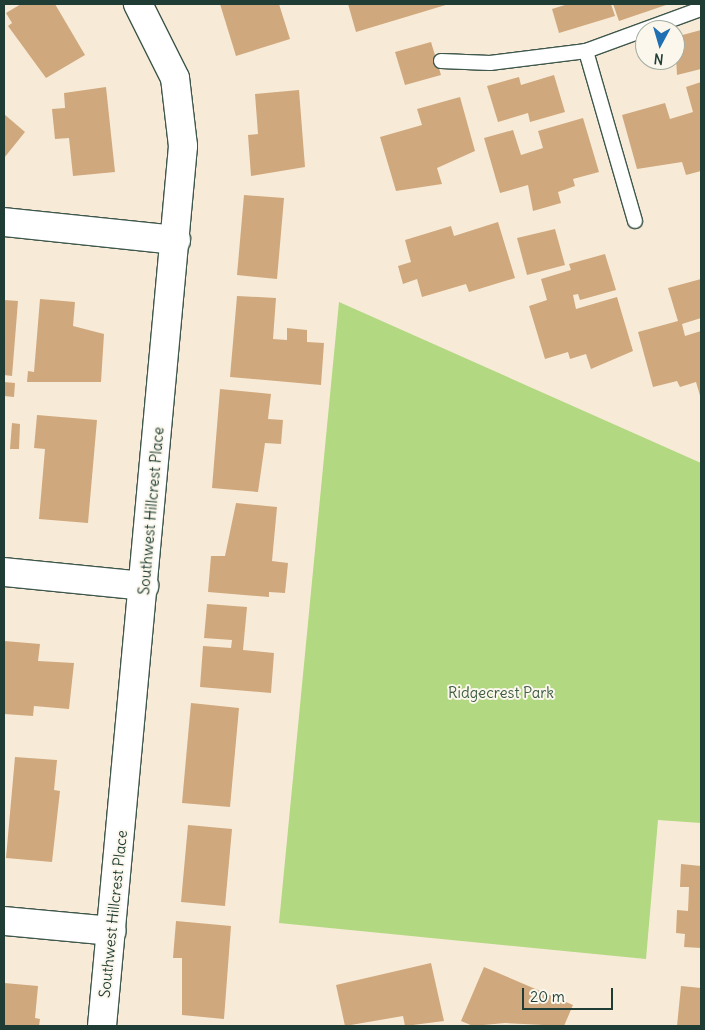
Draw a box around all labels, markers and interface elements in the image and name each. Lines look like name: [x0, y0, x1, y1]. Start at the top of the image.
north arrow: [635, 20, 685, 70]
text: N: [653, 49, 664, 68]
street label: Southwest Hillcrest Place: [135, 426, 167, 596]
park label: Ridgecrest Park: [448, 684, 554, 702]
street label: Southwest Hillcrest Place: [95, 829, 131, 999]
scale bar: [525, 978, 616, 1010]
text: 20 m: [530, 987, 565, 1006]

